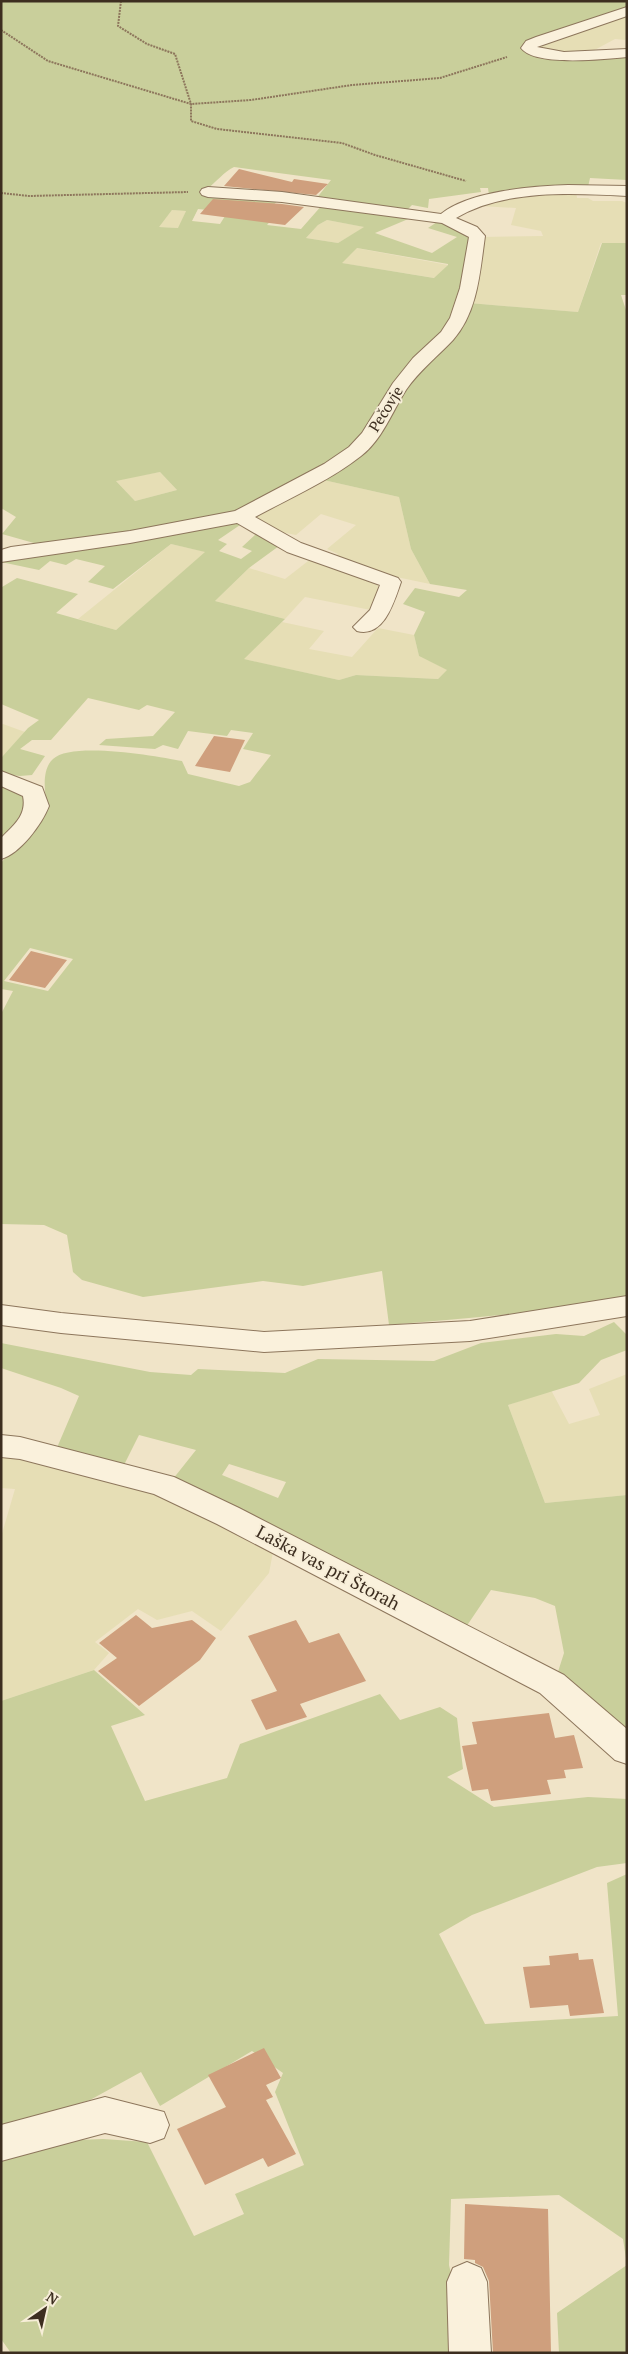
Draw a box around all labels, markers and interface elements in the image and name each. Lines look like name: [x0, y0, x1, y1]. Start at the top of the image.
street label: Pečovje: [363, 382, 407, 435]
street label: Laška vas pri Štorah: [252, 1519, 405, 1615]
north arrow: [20, 2284, 70, 2334]
text: N: [43, 2287, 63, 2309]

